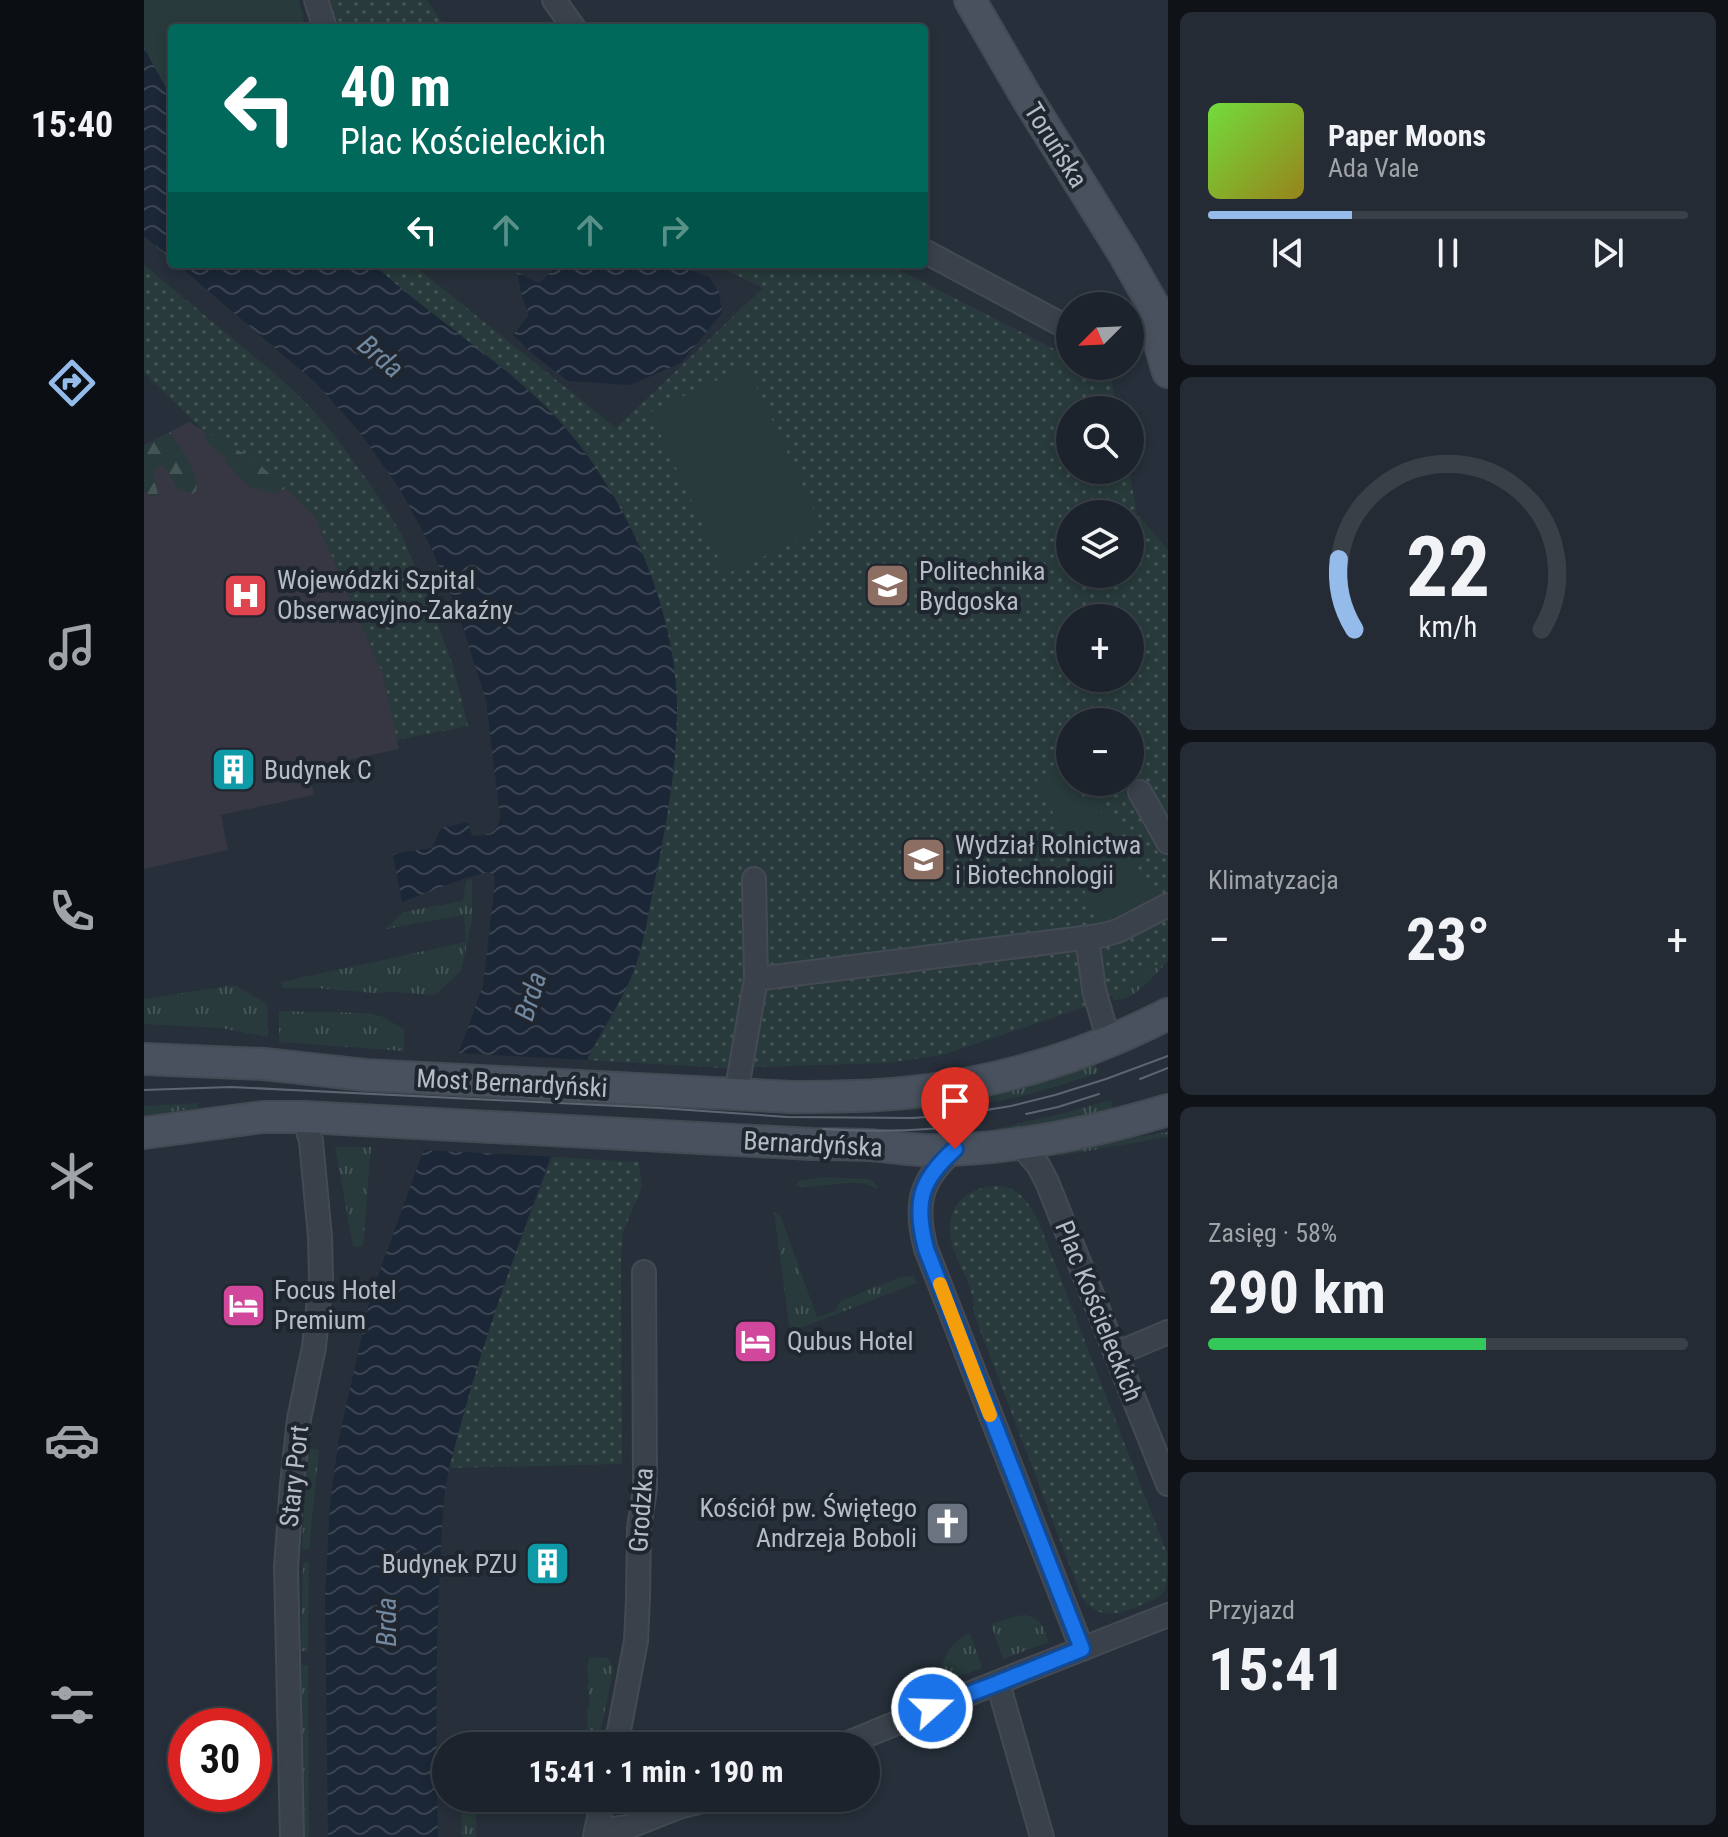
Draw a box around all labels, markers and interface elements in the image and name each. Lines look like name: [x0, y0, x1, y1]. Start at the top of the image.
text: 40 m: [340, 54, 451, 120]
icon: left: [208, 56, 312, 160]
street label: Toruńska: [1018, 97, 1094, 193]
text: 15:40: [31, 104, 113, 146]
text: Paper Moons: [1328, 118, 1486, 153]
text: Plac Kościeleckich: [340, 121, 606, 163]
text: Ada Vale: [1328, 153, 1419, 183]
icon: left: [400, 208, 444, 252]
icon: ahead: [484, 208, 528, 252]
icon: ahead: [568, 208, 612, 252]
icon: right: [652, 208, 696, 252]
icon: previous: [1266, 231, 1310, 275]
icon: pause: [1426, 231, 1470, 275]
icon: next: [1586, 231, 1630, 275]
north arrow: [1056, 292, 1144, 380]
map controls: [1056, 292, 1144, 796]
water label: Brda: [351, 328, 410, 385]
icon: directions: [44, 355, 100, 411]
button: search: [1056, 396, 1144, 484]
button: layers: [1056, 500, 1144, 588]
text: 22: [1406, 518, 1490, 615]
place label: Politechnika Bydgoska: [919, 556, 1045, 616]
school or university icon: Politechnika Bydgoska: [864, 562, 912, 610]
place label: Wojewódzki Szpital Obserwacyjno-Zakaźny: [277, 565, 513, 625]
hospital icon: Wojewódzki Szpital Obserwacyjno-Zakaźny: [222, 571, 270, 619]
button: +: [1056, 604, 1144, 692]
text: km/h: [1419, 610, 1477, 644]
icon: music: [44, 619, 100, 675]
button: −: [1056, 708, 1144, 796]
building icon: Budynek C: [209, 746, 257, 794]
place label: Budynek C: [264, 755, 372, 785]
place label: Wydział Rolnictwa i Biotechnologii: [955, 830, 1141, 890]
school or university icon: Wydział Rolnictwa i Biotechnologii: [900, 836, 948, 884]
text: Klimatyzacja: [1208, 865, 1339, 895]
icon: phone: [44, 883, 100, 939]
text: 23°: [1406, 904, 1490, 975]
text: −: [1208, 914, 1230, 966]
text: +: [1666, 914, 1688, 966]
water label: Brda: [507, 968, 553, 1025]
street label: Most Bernardyński: [416, 1063, 608, 1103]
pin: [921, 1067, 989, 1149]
icon: arrive: [933, 1079, 977, 1123]
street label: Bernardyńska: [743, 1125, 883, 1163]
icon: climate: [44, 1148, 100, 1204]
street label: Plac Kościeleckich: [1049, 1216, 1149, 1406]
text: Zasięg · 58%: [1208, 1218, 1337, 1248]
text: 290 km: [1208, 1257, 1386, 1328]
place label: Focus Hotel Premium: [274, 1275, 397, 1335]
hotel icon: Focus Hotel Premium: [219, 1281, 267, 1329]
hotel icon: Qubus Hotel: [732, 1317, 780, 1365]
place label: Qubus Hotel: [787, 1326, 913, 1356]
icon: car: [44, 1412, 100, 1468]
street label: Stary Port: [274, 1424, 314, 1528]
street label: Grodzka: [623, 1467, 659, 1553]
place label: Kościół pw. Świętego Andrzeja Boboli: [699, 1493, 917, 1553]
church icon: Kościół pw. Świętego Andrzeja Boboli: [924, 1499, 972, 1547]
building icon: Budynek PZU: [524, 1540, 572, 1588]
place label: Budynek PZU: [382, 1549, 517, 1579]
text: Przyjazd: [1208, 1595, 1295, 1625]
water label: Brda: [370, 1597, 403, 1647]
text: 15:41: [1208, 1634, 1346, 1705]
position arrow: [890, 1666, 974, 1750]
icon: filters: [44, 1677, 100, 1733]
speed limit sign: 30: [168, 1708, 272, 1812]
text: 15:41 · 1 min · 190 m: [529, 1754, 783, 1789]

